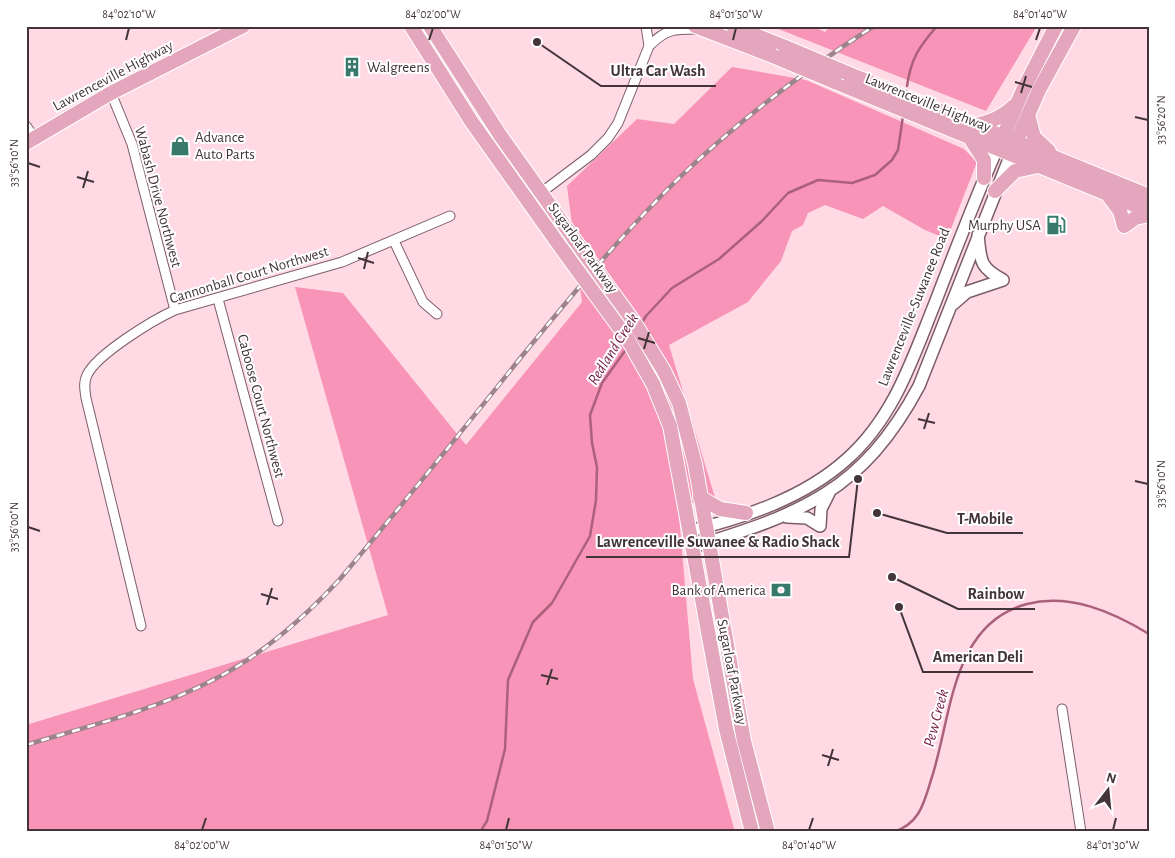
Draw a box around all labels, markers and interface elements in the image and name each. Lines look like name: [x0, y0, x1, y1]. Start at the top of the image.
text: 84°02'10"W: [102, 8, 156, 20]
text: 84°02'00"W: [405, 8, 461, 20]
text: 84°01'50"W: [709, 8, 763, 20]
text: 84°01'40"W: [1013, 8, 1067, 20]
street label: Lawrenceville Highway: [50, 38, 176, 114]
callout: Ultra Car Wash: [601, 55, 716, 86]
building icon: Walgreens: [341, 56, 363, 78]
place label: Walgreens: [367, 60, 429, 75]
text: Ultra Car Wash: [610, 63, 706, 79]
street label: Lawrenceville Highway: [863, 71, 993, 135]
text: 33°56'20"N: [1155, 95, 1167, 145]
street label: Wabash Drive Northwest: [132, 125, 184, 269]
place label: Advance Auto Parts: [195, 130, 255, 162]
shop icon: Advance Auto Parts: [169, 135, 191, 157]
text: 33°56'10"N: [8, 139, 20, 187]
street label: Sugarloaf Parkway: [545, 200, 621, 296]
fuel station icon: Murphy USA: [1045, 214, 1067, 236]
place label: Murphy USA: [968, 218, 1041, 233]
street label: Lawrenceville-Suwanee Road: [875, 226, 953, 388]
street label: Cannonball Court Northwest: [168, 244, 330, 306]
water label: Redland Creek: [585, 310, 641, 388]
street label: Caboose Court Northwest: [235, 333, 287, 480]
text: 33°56'10"N: [1155, 460, 1167, 508]
text: 33°56'00"N: [8, 502, 20, 552]
callout: T-Mobile: [947, 502, 1023, 533]
text: T-Mobile: [957, 511, 1013, 527]
callout: Lawrenceville Suwanee & Radio Shack: [586, 526, 849, 557]
text: Lawrenceville Suwanee & Radio Shack: [596, 534, 840, 550]
callout: Rainbow: [958, 578, 1035, 609]
bank icon: Bank of America: [770, 579, 792, 601]
place label: Bank of America: [672, 583, 766, 598]
text: Rainbow: [968, 586, 1025, 602]
street label: Sugarloaf Parkway: [714, 618, 750, 727]
callout: American Deli: [923, 641, 1033, 672]
text: American Deli: [933, 649, 1023, 665]
water label: Pew Creek: [921, 687, 951, 749]
north arrow: [1082, 766, 1132, 816]
text: N: [1105, 770, 1118, 787]
text: 84°02'00"W: [174, 839, 230, 851]
text: 84°01'50"W: [479, 839, 533, 851]
text: 84°01'40"W: [782, 839, 836, 851]
text: 84°01'30"W: [1087, 839, 1140, 851]

